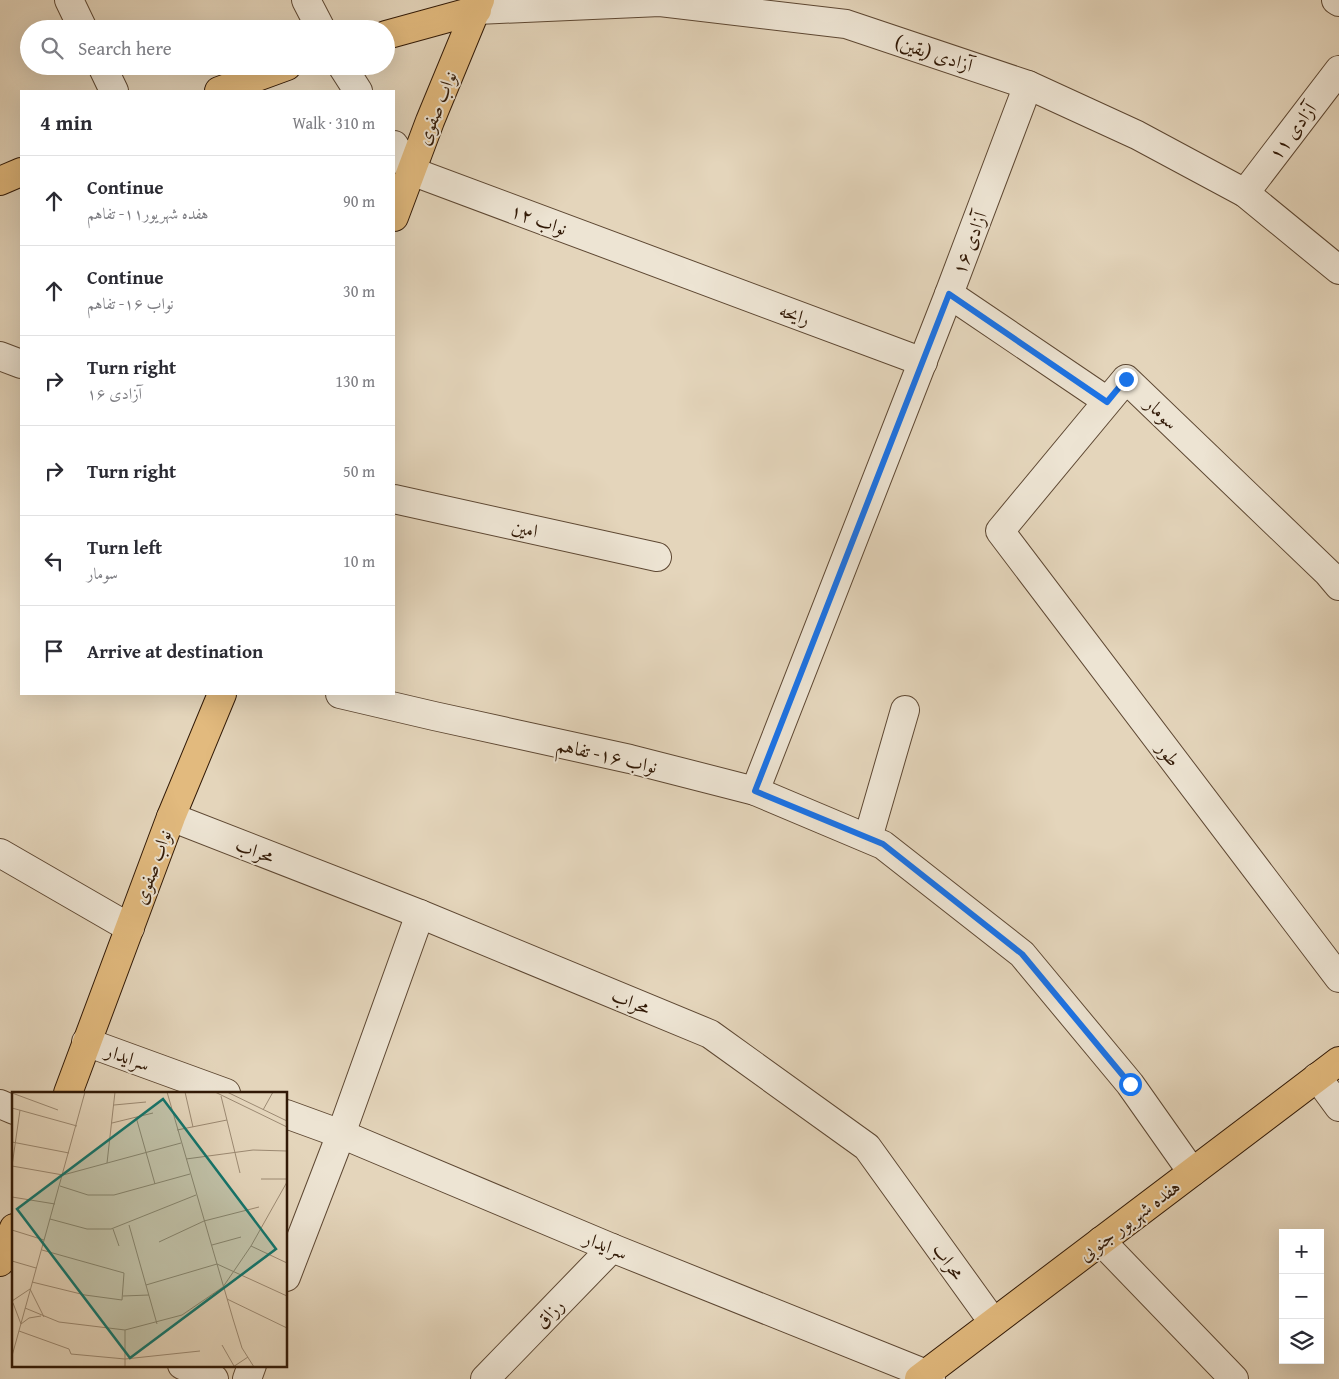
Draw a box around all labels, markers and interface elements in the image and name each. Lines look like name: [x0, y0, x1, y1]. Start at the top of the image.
search box: [20, 20, 395, 75]
street label: آزادی (یقین): [891, 27, 978, 79]
icon: search: [38, 34, 66, 62]
text: Search here: [78, 34, 172, 62]
street label: نواب صفوی: [408, 67, 464, 149]
street label: آزادی ۱۱: [1261, 95, 1324, 166]
text: 4 min: [40, 107, 92, 138]
text: Walk · 310 m: [292, 111, 375, 135]
text: Continue: [87, 173, 164, 201]
icon: ahead: [40, 187, 68, 215]
text: 90 m: [343, 189, 375, 213]
street label: نواب ۱‍۲: [507, 196, 571, 242]
text: هفده شهریور۱۱- تفاهم: [87, 201, 209, 225]
street label: آزادی ۱۶: [944, 206, 994, 279]
text: Continue: [87, 263, 164, 291]
icon: ahead: [40, 277, 68, 305]
text: 30 m: [343, 279, 375, 303]
text: نواب ۱۶- تفاهم: [87, 291, 173, 315]
street label: رایحه: [776, 296, 814, 332]
text: Turn right: [87, 353, 176, 381]
icon: right: [40, 367, 68, 395]
route end: [1115, 368, 1138, 391]
text: 130 m: [335, 369, 375, 393]
text: آزادی ۱۶: [87, 381, 142, 405]
street label: سومار: [1138, 389, 1185, 436]
icon: right: [40, 457, 68, 485]
text: Turn right: [87, 457, 176, 485]
text: 50 m: [343, 459, 375, 483]
street label: امین: [509, 512, 541, 544]
text: Turn left: [87, 533, 162, 561]
icon: left: [40, 547, 68, 575]
text: 10 m: [343, 549, 375, 573]
text: سومار: [87, 561, 118, 585]
icon: arrive: [40, 637, 68, 665]
text: Arrive at destination: [87, 637, 263, 665]
street label: نواب ۱۶- تفاهم: [553, 730, 660, 785]
street label: طور: [1149, 734, 1188, 772]
street label: نواب صفوی: [126, 826, 178, 908]
street label: محراب: [231, 830, 279, 870]
street label: محراب: [607, 981, 655, 1022]
street label: سرایدار: [100, 1035, 154, 1078]
route start: [1119, 1073, 1142, 1096]
inset map: [12, 1092, 288, 1366]
street label: هفده شهریور جنوبی: [1072, 1172, 1186, 1268]
street label: سرایدار: [578, 1223, 632, 1266]
map controls: [1279, 1229, 1324, 1364]
button: +: [1279, 1229, 1324, 1274]
street label: محراب: [926, 1237, 972, 1286]
button: −: [1279, 1274, 1324, 1319]
street label: رزاق: [528, 1292, 570, 1334]
button: layers: [1279, 1319, 1324, 1364]

